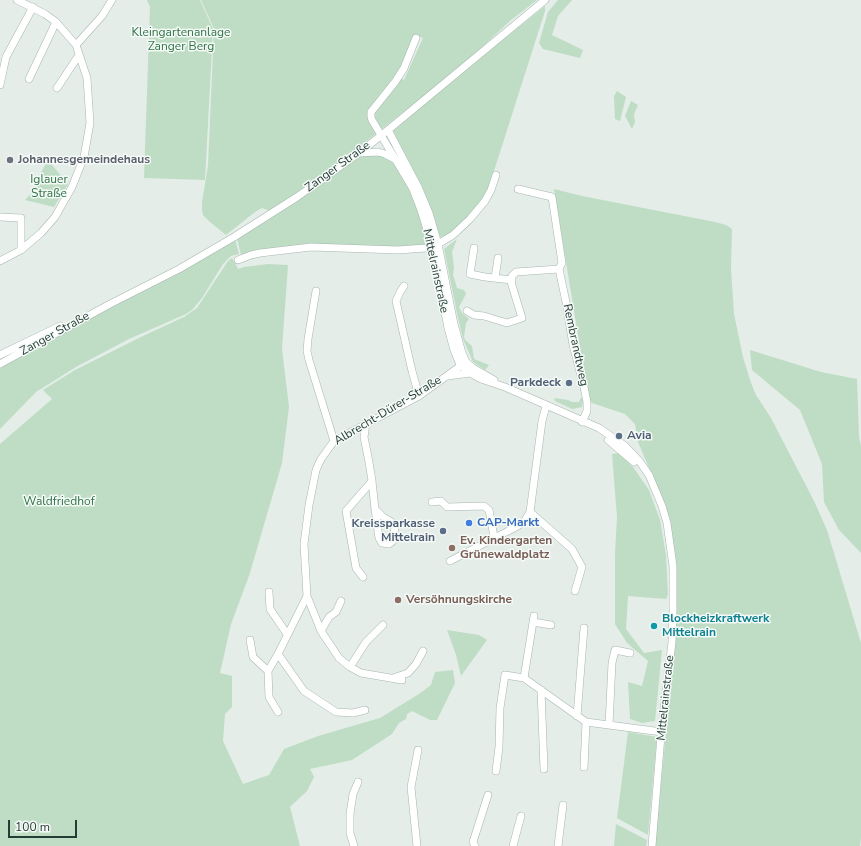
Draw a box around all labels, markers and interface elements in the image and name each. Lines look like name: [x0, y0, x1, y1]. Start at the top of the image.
park label: Kleingartenanlage Zanger Berg: [132, 26, 230, 54]
street label: Zanger Straße: [303, 139, 373, 195]
place label: Johannesgemeindehaus: [18, 153, 150, 167]
marker: Johannesgemeindehaus: [5, 155, 15, 165]
park label: Iglauer Straße: [30, 173, 68, 201]
street label: Mittelrainstraße: [419, 228, 451, 314]
street label: Rembrandtweg: [559, 303, 591, 387]
street label: Zanger Straße: [18, 309, 92, 359]
street label: Albrecht-Dürer-Straße: [332, 373, 444, 449]
place label: Parkdeck: [510, 376, 561, 390]
marker: Parkdeck: [564, 378, 574, 388]
place label: Avia: [627, 429, 652, 443]
marker: Avia: [614, 431, 624, 441]
park label: Waldfriedhof: [23, 495, 95, 509]
place label: CAP-Markt: [477, 516, 539, 530]
place label: Kreissparkasse Mittelrain: [352, 517, 435, 545]
marker: CAP-Markt: [464, 518, 474, 528]
marker: Kreissparkasse Mittelrain: [438, 526, 448, 536]
place label: Ev. Kindergarten Grünewaldplatz: [460, 534, 552, 562]
marker: Ev. Kindergarten Grünewaldplatz: [447, 543, 457, 553]
place label: Versöhnungskirche: [406, 593, 512, 607]
marker: Versöhnungskirche: [393, 595, 403, 605]
place label: Blockheizkraftwerk Mittelrain: [662, 612, 769, 640]
marker: Blockheizkraftwerk Mittelrain: [649, 621, 659, 631]
street label: Mittelrainstraße: [654, 655, 678, 741]
scale bar: [10, 812, 79, 838]
text: 100 m: [15, 819, 50, 835]

